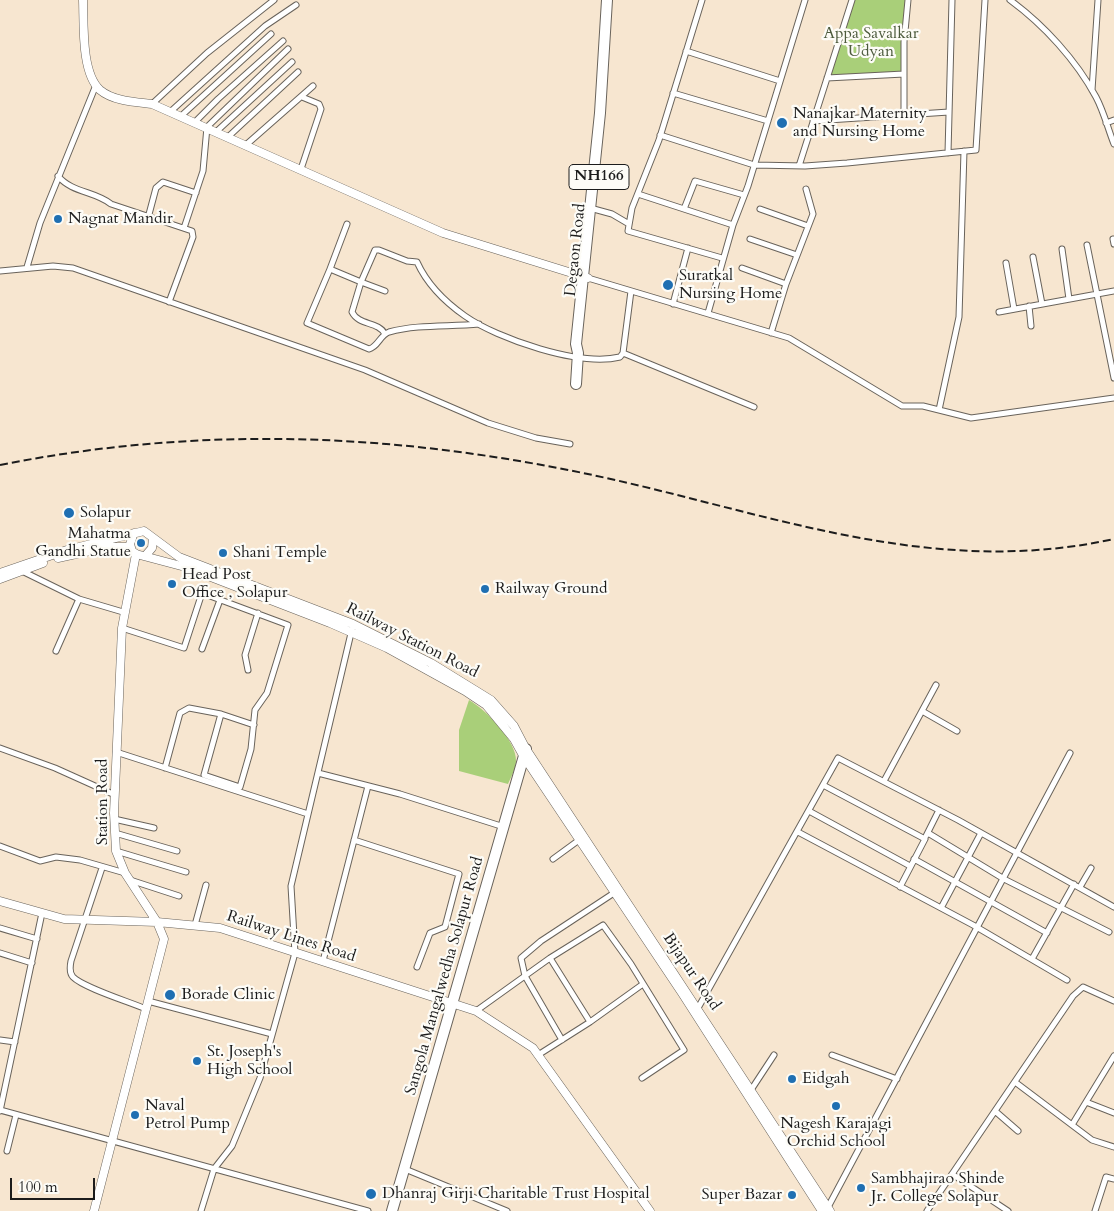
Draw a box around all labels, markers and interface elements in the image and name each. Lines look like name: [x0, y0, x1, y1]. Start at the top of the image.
park label: Appa Savalkar Udyan: [824, 24, 918, 62]
place label: Nanajkar Maternity and Nursing Home: [793, 104, 927, 142]
marker: Nanajkar Maternity and Nursing Home: [775, 116, 789, 130]
road number: NH166: [569, 164, 629, 190]
street label: Degaon Road: [562, 203, 590, 297]
place label: Nagnat Mandir: [68, 209, 173, 229]
marker: Nagnat Mandir: [52, 213, 64, 225]
place label: Suratkal Nursing Home: [679, 266, 782, 304]
marker: Suratkal Nursing Home: [661, 278, 675, 292]
place label: Solapur: [80, 503, 131, 523]
marker: Solapur: [62, 506, 76, 520]
place label: Mahatma Gandhi Statue: [35, 524, 131, 562]
marker: Mahatma Gandhi Statue: [135, 537, 147, 549]
place label: Shani Temple: [233, 543, 327, 563]
marker: Shani Temple: [217, 547, 229, 559]
place label: Head Post Office , Solapur: [182, 565, 288, 603]
marker: Head Post Office , Solapur: [166, 578, 178, 590]
place label: Railway Ground: [495, 579, 608, 599]
marker: Railway Ground: [479, 583, 491, 595]
street label: Railway Station Road: [343, 599, 481, 683]
street label: Station Road: [93, 759, 113, 845]
street label: Sangola Mangalwedha Solapur Road: [402, 855, 488, 1097]
street label: Railway Lines Road: [224, 907, 358, 967]
street label: Bijapur Road: [658, 930, 724, 1014]
place label: Borade Clinic: [181, 985, 275, 1005]
marker: Borade Clinic: [163, 988, 177, 1002]
place label: St. Joseph's High School: [207, 1042, 292, 1080]
marker: St. Joseph's High School: [191, 1055, 203, 1067]
place label: Eidgah: [802, 1069, 850, 1089]
marker: Eidgah: [786, 1073, 798, 1085]
place label: Naval Petrol Pump: [145, 1096, 230, 1134]
marker: Nagesh Karajagi Orchid School: [830, 1100, 842, 1112]
marker: Naval Petrol Pump: [129, 1109, 141, 1121]
place label: Nagesh Karajagi Orchid School: [780, 1114, 892, 1152]
scale bar: [12, 1168, 98, 1200]
place label: Sambhajirao Shinde Jr. College Solapur: [871, 1169, 1005, 1207]
text: 100 m: [18, 1177, 58, 1197]
marker: Sambhajirao Shinde Jr. College Solapur: [855, 1182, 867, 1194]
place label: Dhanraj Girji Charitable Trust Hospital: [382, 1184, 650, 1204]
place label: Super Bazar: [702, 1185, 782, 1205]
marker: Dhanraj Girji Charitable Trust Hospital: [364, 1187, 378, 1201]
marker: Super Bazar: [786, 1189, 798, 1201]

